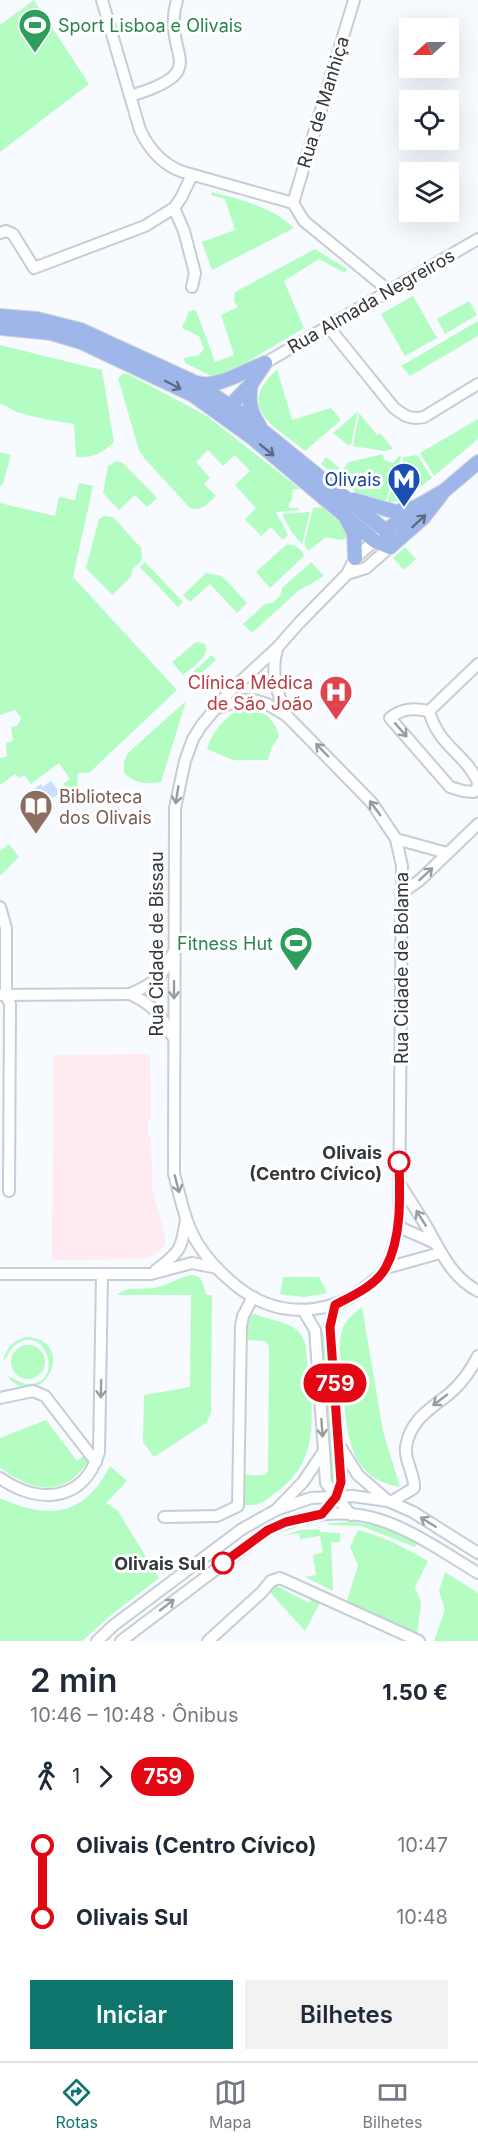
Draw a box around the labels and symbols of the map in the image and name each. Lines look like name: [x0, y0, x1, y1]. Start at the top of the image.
sports icon: Sport Lisboa e Olivais: [17, 7, 53, 54]
place label: Sport Lisboa e Olivais: [58, 15, 243, 36]
north arrow: [399, 18, 459, 78]
street label: Rua de Manhiça: [293, 34, 353, 170]
street label: Rua Almada Negreiros: [284, 245, 458, 357]
one-way arrow: [164, 379, 181, 391]
one-way arrow: [259, 444, 275, 457]
metro station icon: Olivais: [386, 461, 422, 508]
place label: Olivais: [325, 469, 381, 490]
one-way arrow: [411, 514, 426, 528]
place label: Clínica Médica de São João: [188, 672, 313, 714]
hospital icon: Clínica Médica de São João: [318, 674, 354, 721]
one-way arrow: [394, 723, 408, 738]
one-way arrow: [314, 743, 329, 758]
one-way arrow: [171, 785, 182, 804]
place label: Biblioteca dos Olivais: [59, 786, 152, 828]
library icon: Biblioteca dos Olivais: [18, 788, 54, 835]
one-way arrow: [368, 800, 381, 816]
street label: Rua Cidade de Bissau: [146, 851, 167, 1037]
one-way arrow: [418, 867, 433, 881]
street label: Rua Cidade de Bolama: [391, 872, 412, 1064]
sports icon: Fitness Hut: [278, 925, 314, 972]
place label: Fitness Hut: [177, 933, 273, 954]
one-way arrow: [168, 979, 180, 999]
place label: Olivais (Centro Cívico): [249, 1142, 382, 1184]
marker: Olivais (Centro Cívico): [388, 1151, 410, 1173]
one-way arrow: [171, 1175, 183, 1194]
one-way arrow: [414, 1210, 426, 1227]
line badge: 759: [300, 1364, 370, 1402]
one-way arrow: [95, 1379, 107, 1399]
one-way arrow: [433, 1394, 449, 1406]
one-way arrow: [317, 1418, 328, 1438]
one-way arrow: [420, 1516, 437, 1528]
marker: Olivais Sul: [212, 1552, 234, 1574]
place label: Olivais Sul: [114, 1553, 206, 1574]
one-way arrow: [159, 1598, 175, 1611]

